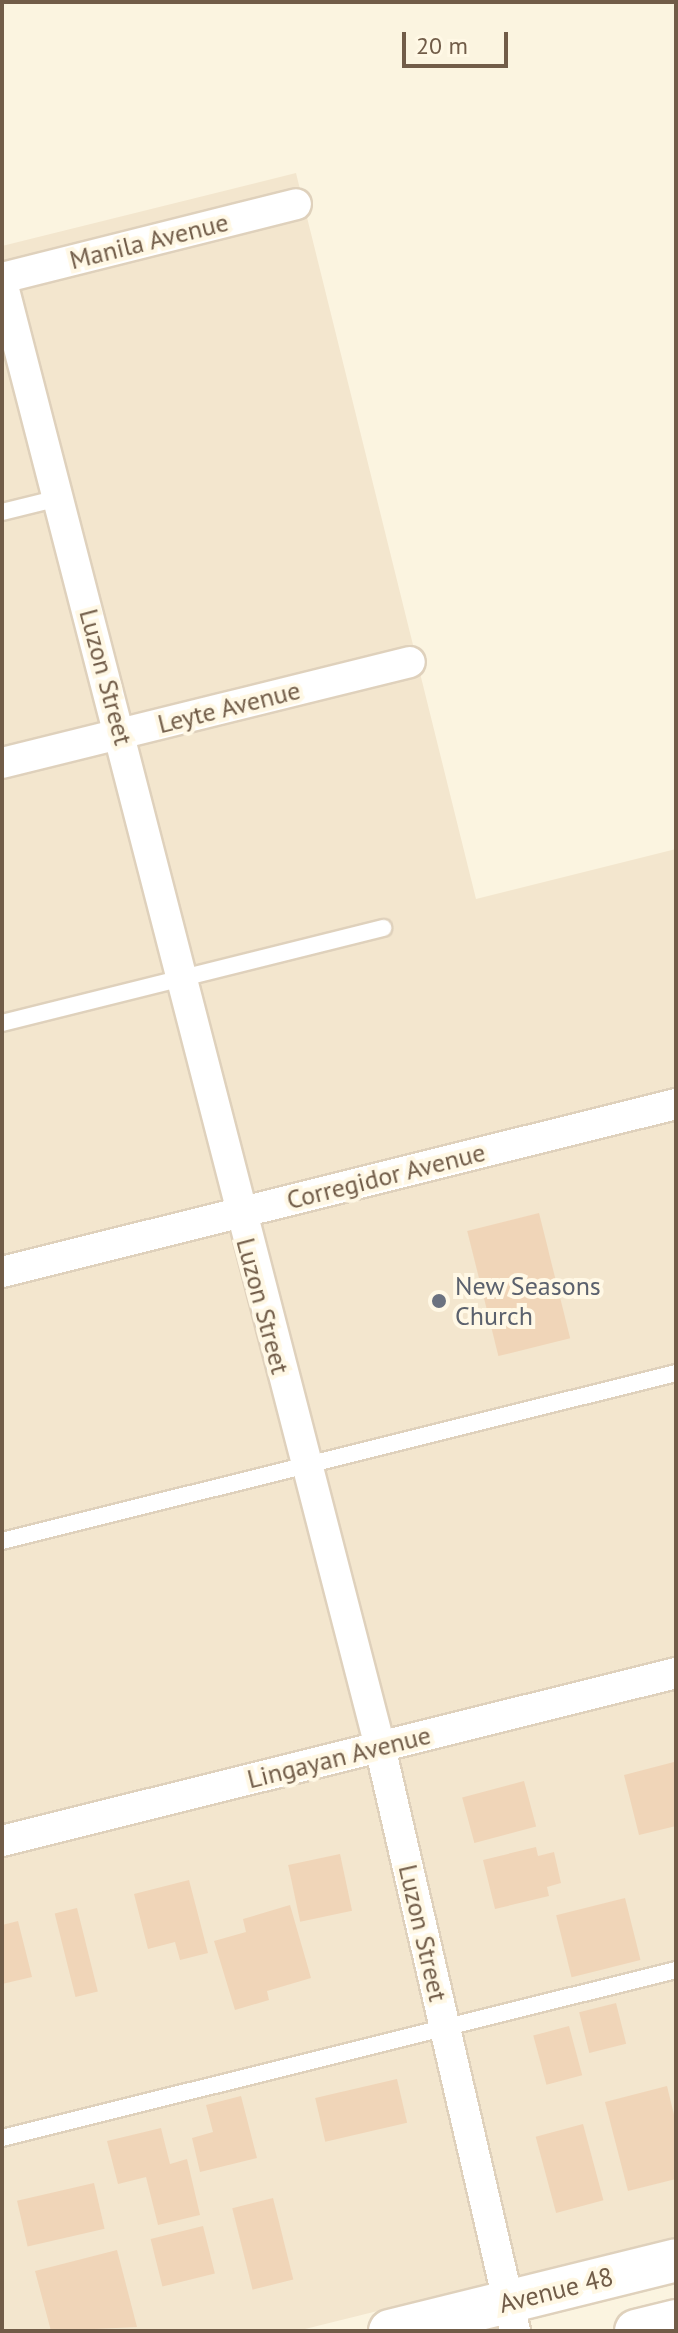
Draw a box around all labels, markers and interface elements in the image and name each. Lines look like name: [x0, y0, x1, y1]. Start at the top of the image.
scale bar: [406, 16, 512, 66]
text: 20 m: [416, 30, 468, 61]
street label: Manila Avenue: [66, 206, 232, 276]
street label: Luzon Street: [73, 606, 139, 748]
street label: Leyte Avenue: [154, 674, 304, 740]
street label: Corregidor Avenue: [283, 1136, 489, 1216]
street label: Luzon Street: [230, 1235, 296, 1377]
place label: New Seasons Church: [455, 1270, 601, 1332]
marker: New Seasons Church: [430, 1292, 448, 1310]
street label: Lingayan Avenue: [244, 1719, 434, 1795]
street label: Luzon Street: [392, 1861, 454, 2005]
street label: Avenue 48: [496, 2261, 616, 2319]

